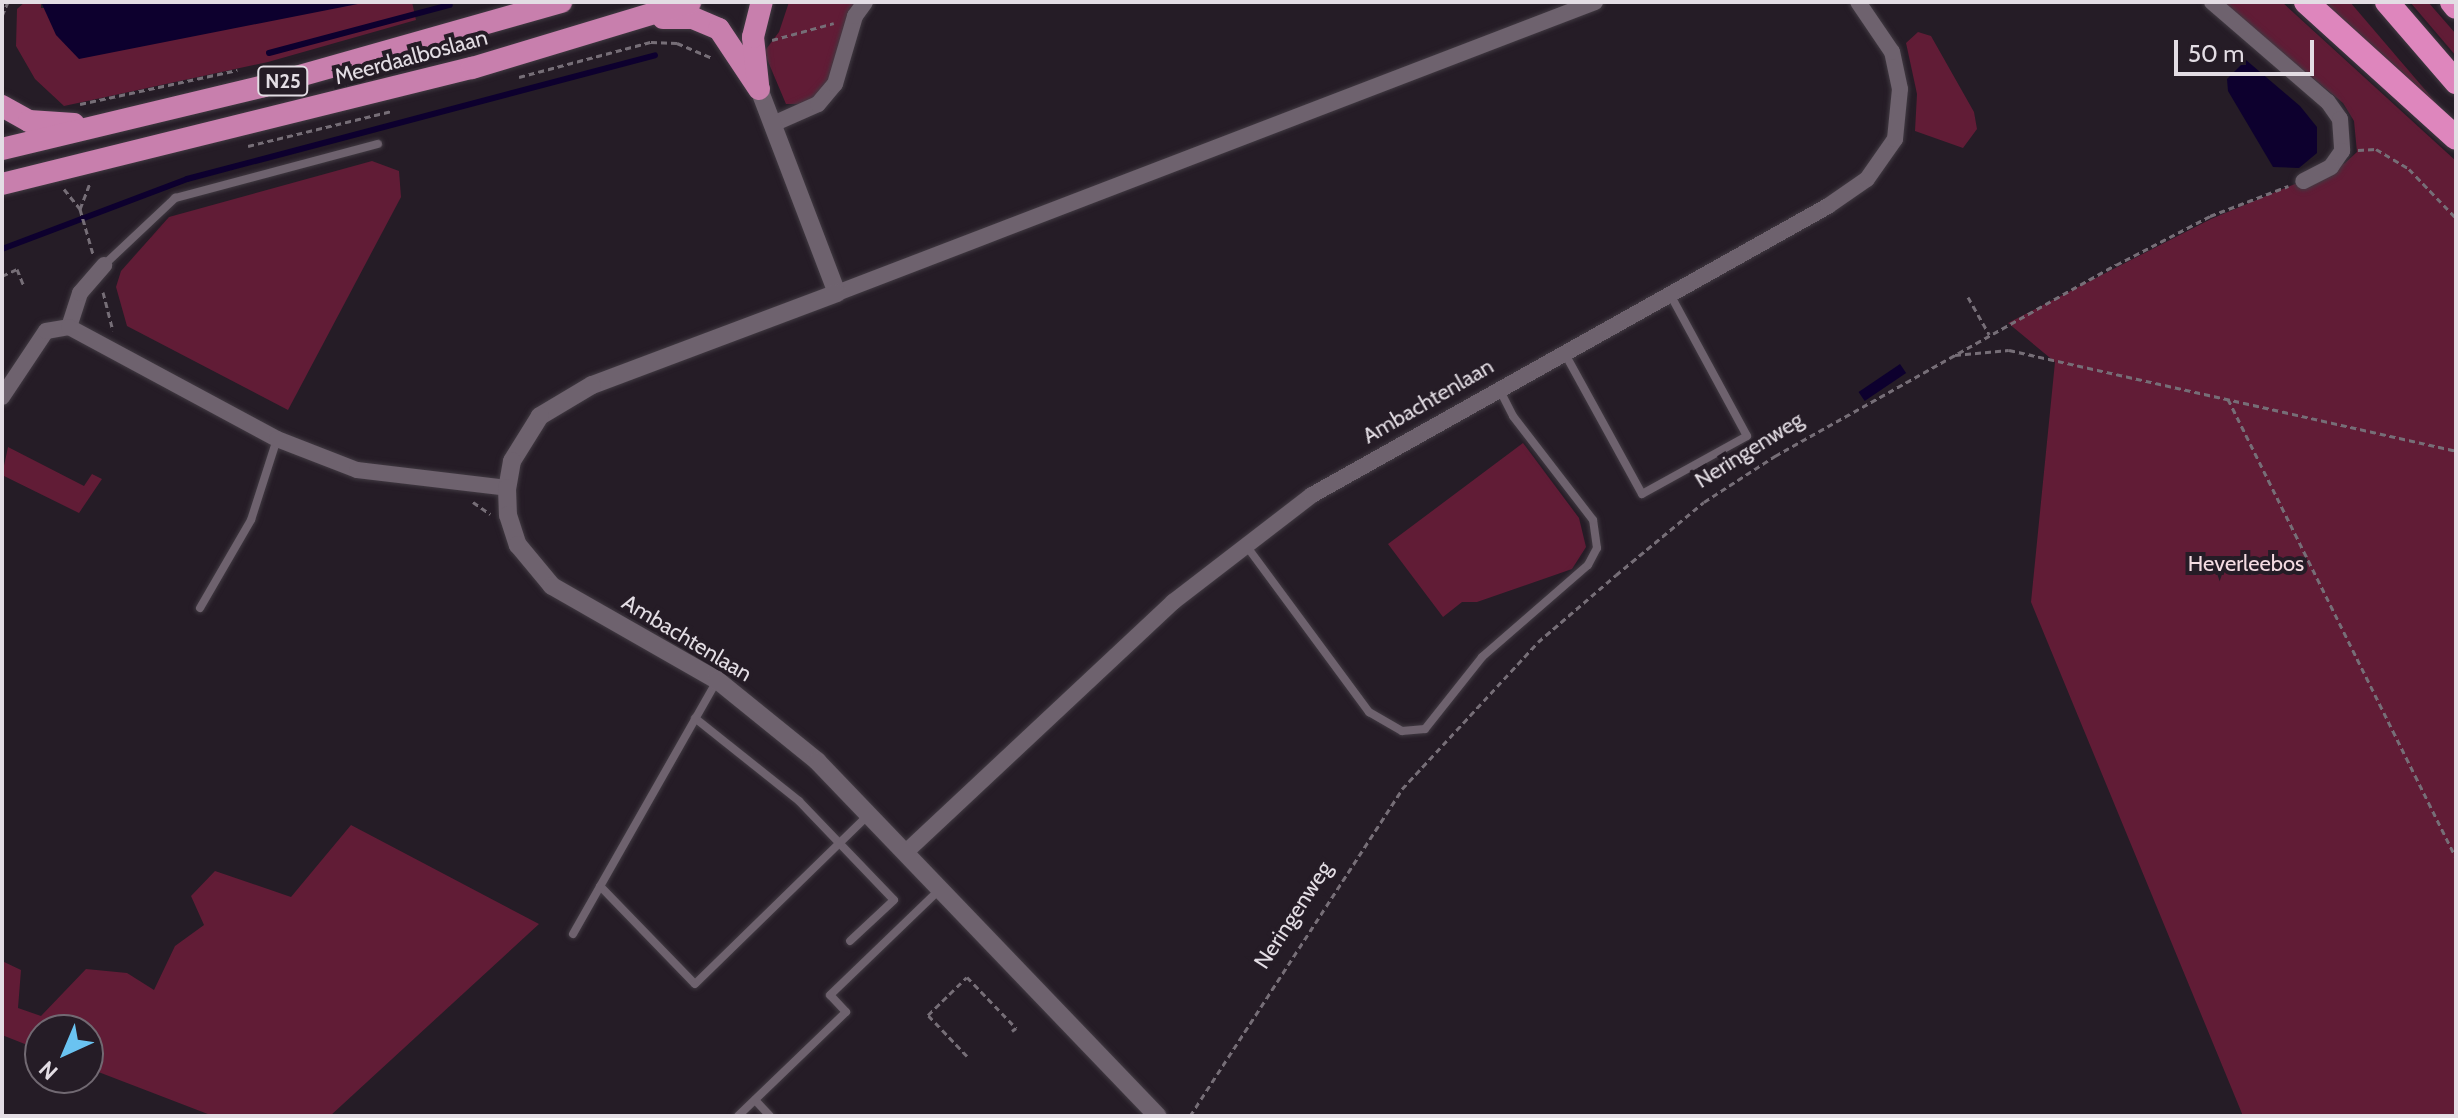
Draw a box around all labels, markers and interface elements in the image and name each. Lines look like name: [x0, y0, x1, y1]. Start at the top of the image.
street label: Meerdaalboslaan: [332, 24, 490, 90]
scale bar: [2178, 24, 2318, 74]
text: 50 m: [2188, 39, 2244, 68]
road number: N25: [257, 65, 309, 97]
street label: Ambachtenlaan: [1358, 353, 1498, 449]
street label: Neringenweg: [1690, 406, 1808, 494]
park label: Heverleebos: [2188, 551, 2304, 577]
street label: Ambachtenlaan: [617, 589, 757, 687]
street label: Neringenweg: [1248, 856, 1338, 974]
north arrow: [24, 1014, 104, 1094]
text: N: [33, 1055, 63, 1085]

